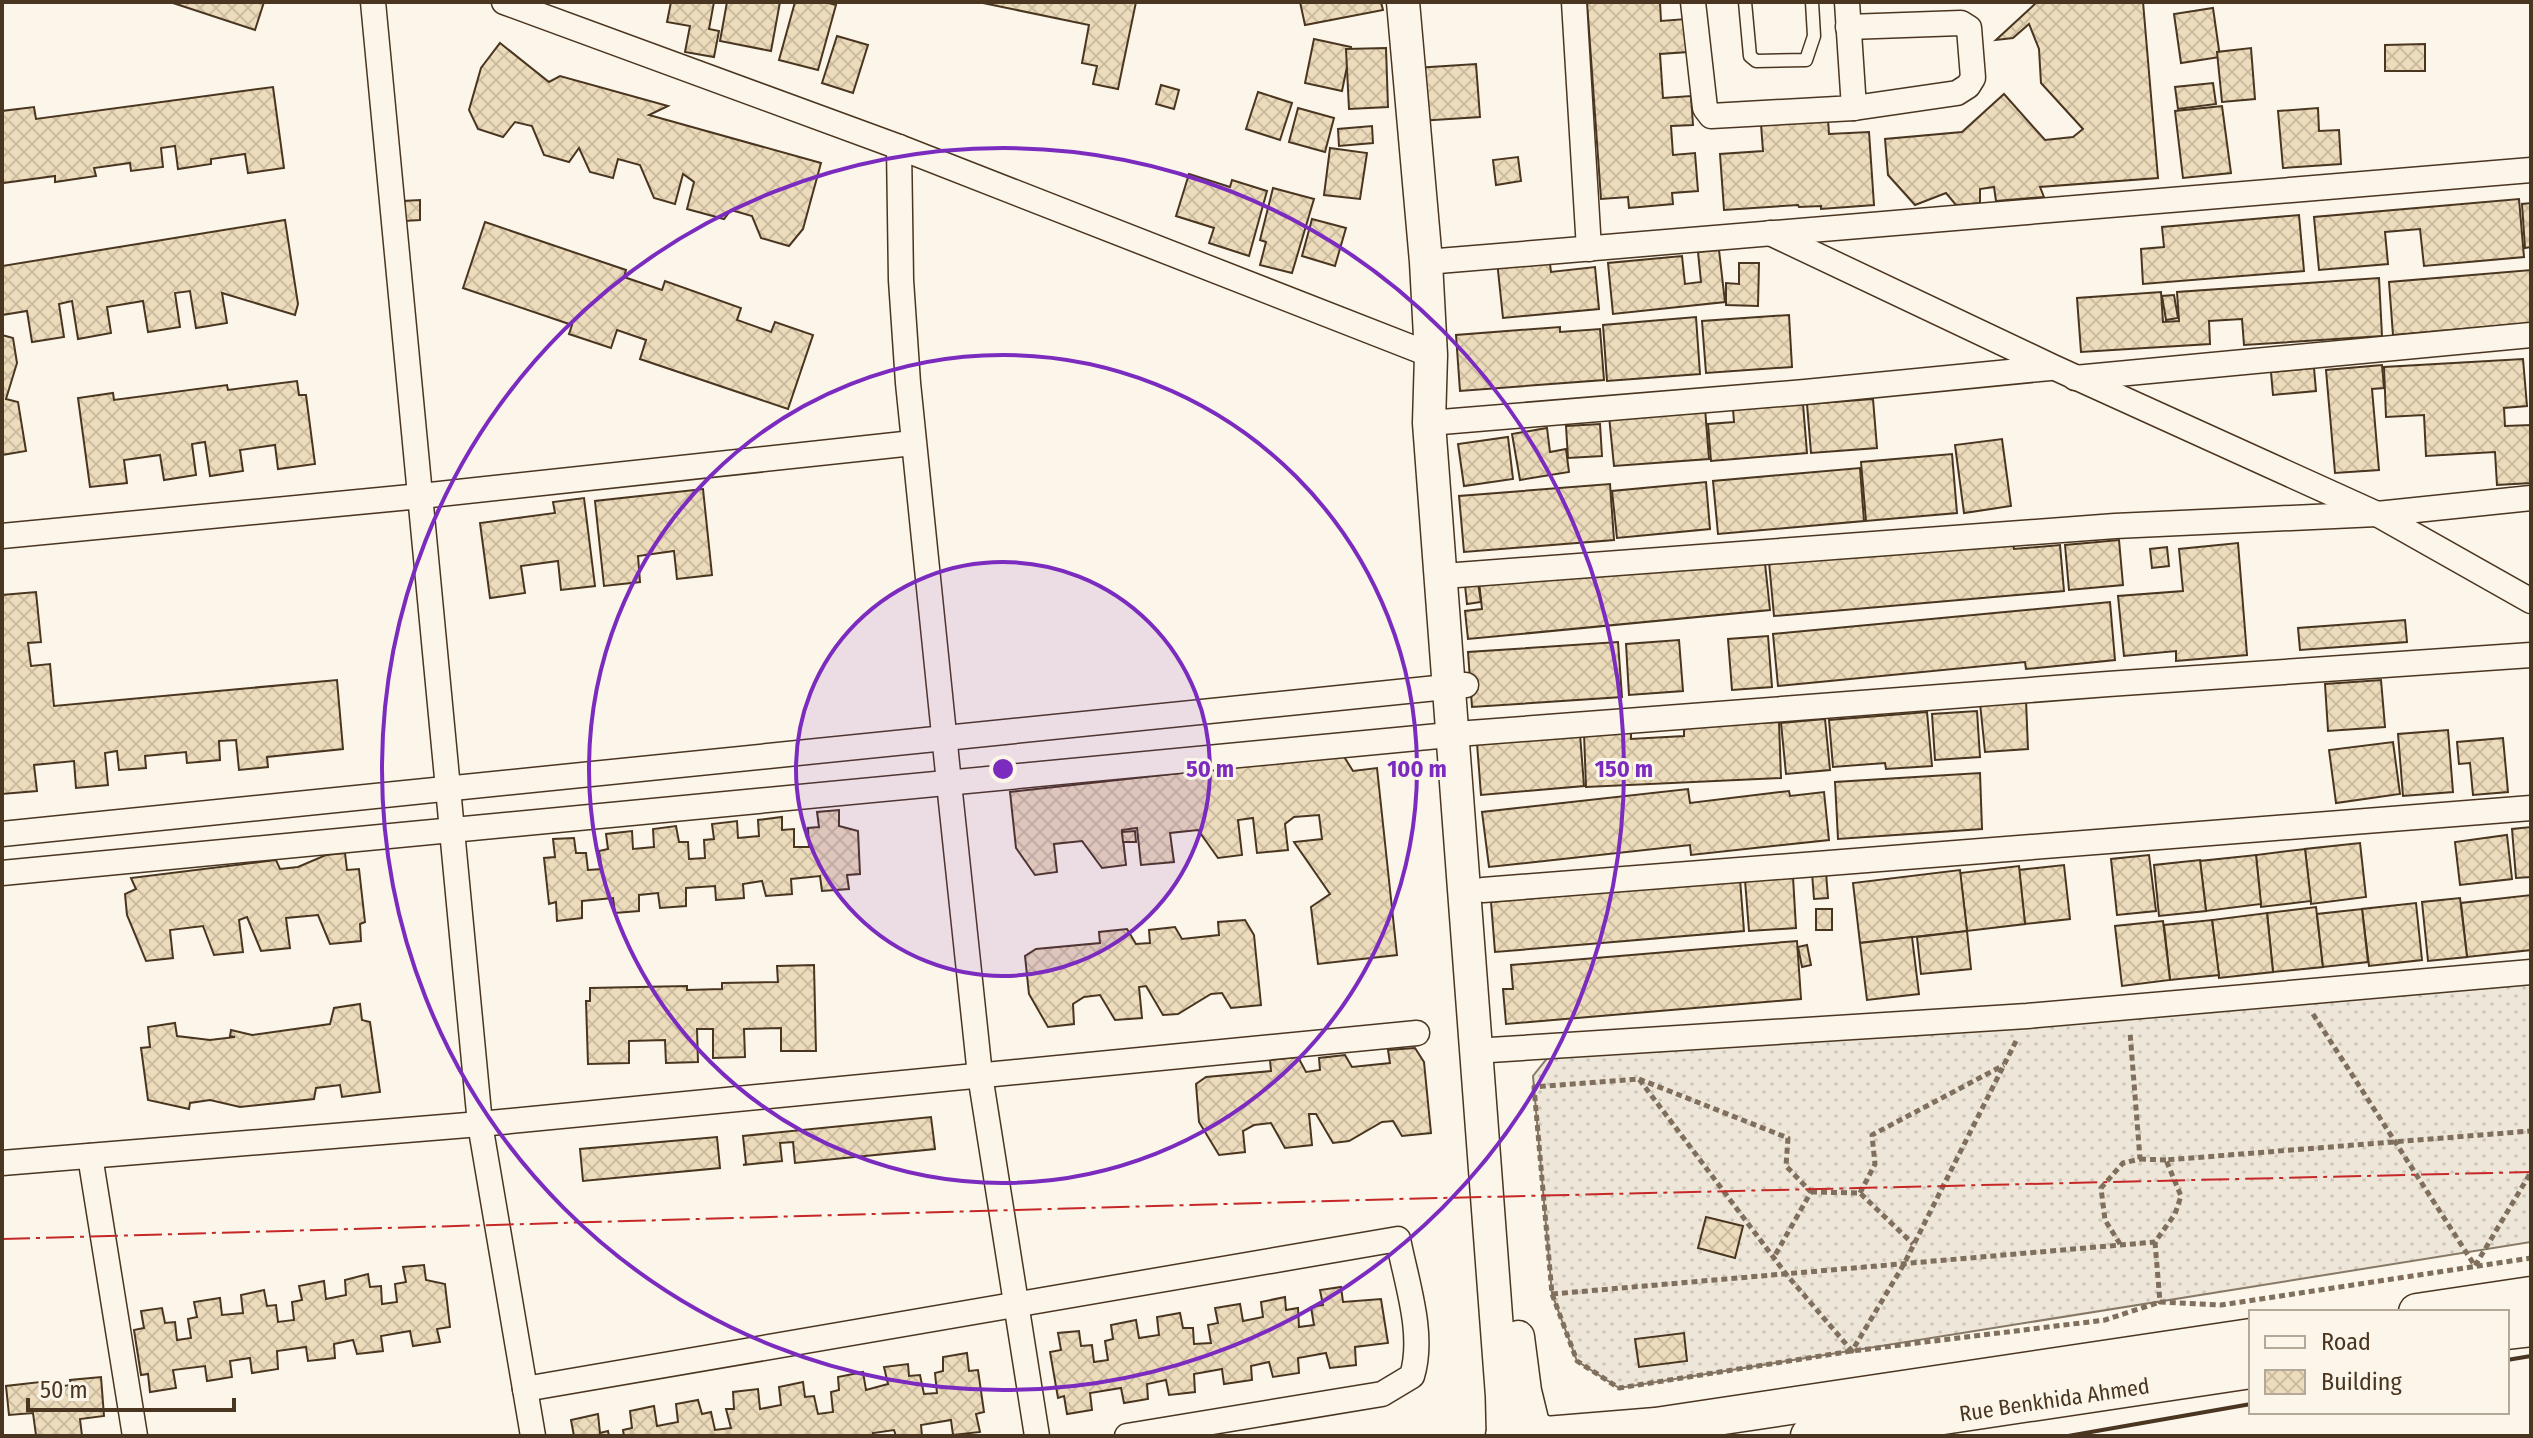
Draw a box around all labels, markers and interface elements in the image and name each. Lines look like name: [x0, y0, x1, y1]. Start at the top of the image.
centre of rings: [989, 755, 1017, 783]
text: 50 m: [1186, 755, 1234, 783]
text: 100 m: [1387, 755, 1447, 783]
text: 150 m: [1595, 755, 1653, 783]
legend: [2249, 1310, 2509, 1414]
text: Road: [2321, 1328, 2371, 1356]
scale bar: [28, 1362, 234, 1412]
text: Building: [2321, 1368, 2403, 1396]
street label: Rue Benkhida Ahmed: [1957, 1372, 2151, 1427]
text: 50 m: [40, 1376, 88, 1404]

